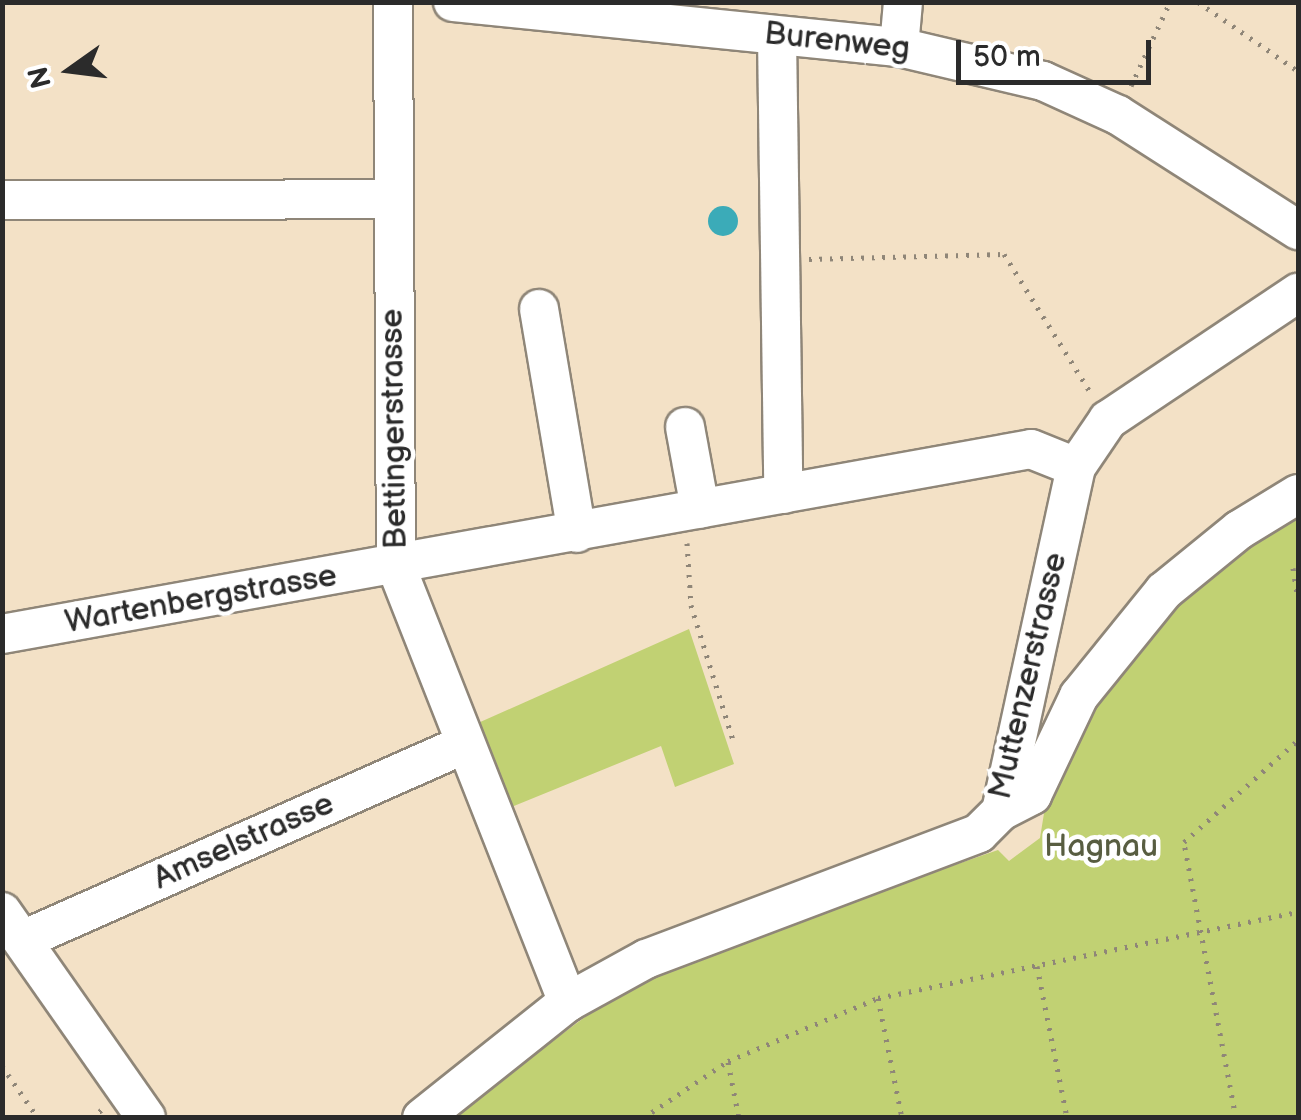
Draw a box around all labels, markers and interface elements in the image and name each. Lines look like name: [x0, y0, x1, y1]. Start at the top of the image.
street label: Burenweg: [762, 15, 912, 69]
north arrow: [20, 20, 120, 120]
scale bar: [961, 20, 1156, 82]
text: 50 m: [973, 39, 1041, 75]
text: N: [22, 63, 59, 92]
street label: Bettingerstrasse: [374, 308, 416, 550]
street label: Muttenzerstrasse: [982, 549, 1076, 803]
street label: Wartenbergstrasse: [62, 557, 340, 643]
street label: Amselstrasse: [148, 785, 340, 899]
park label: Hagnau: [1044, 828, 1158, 866]

